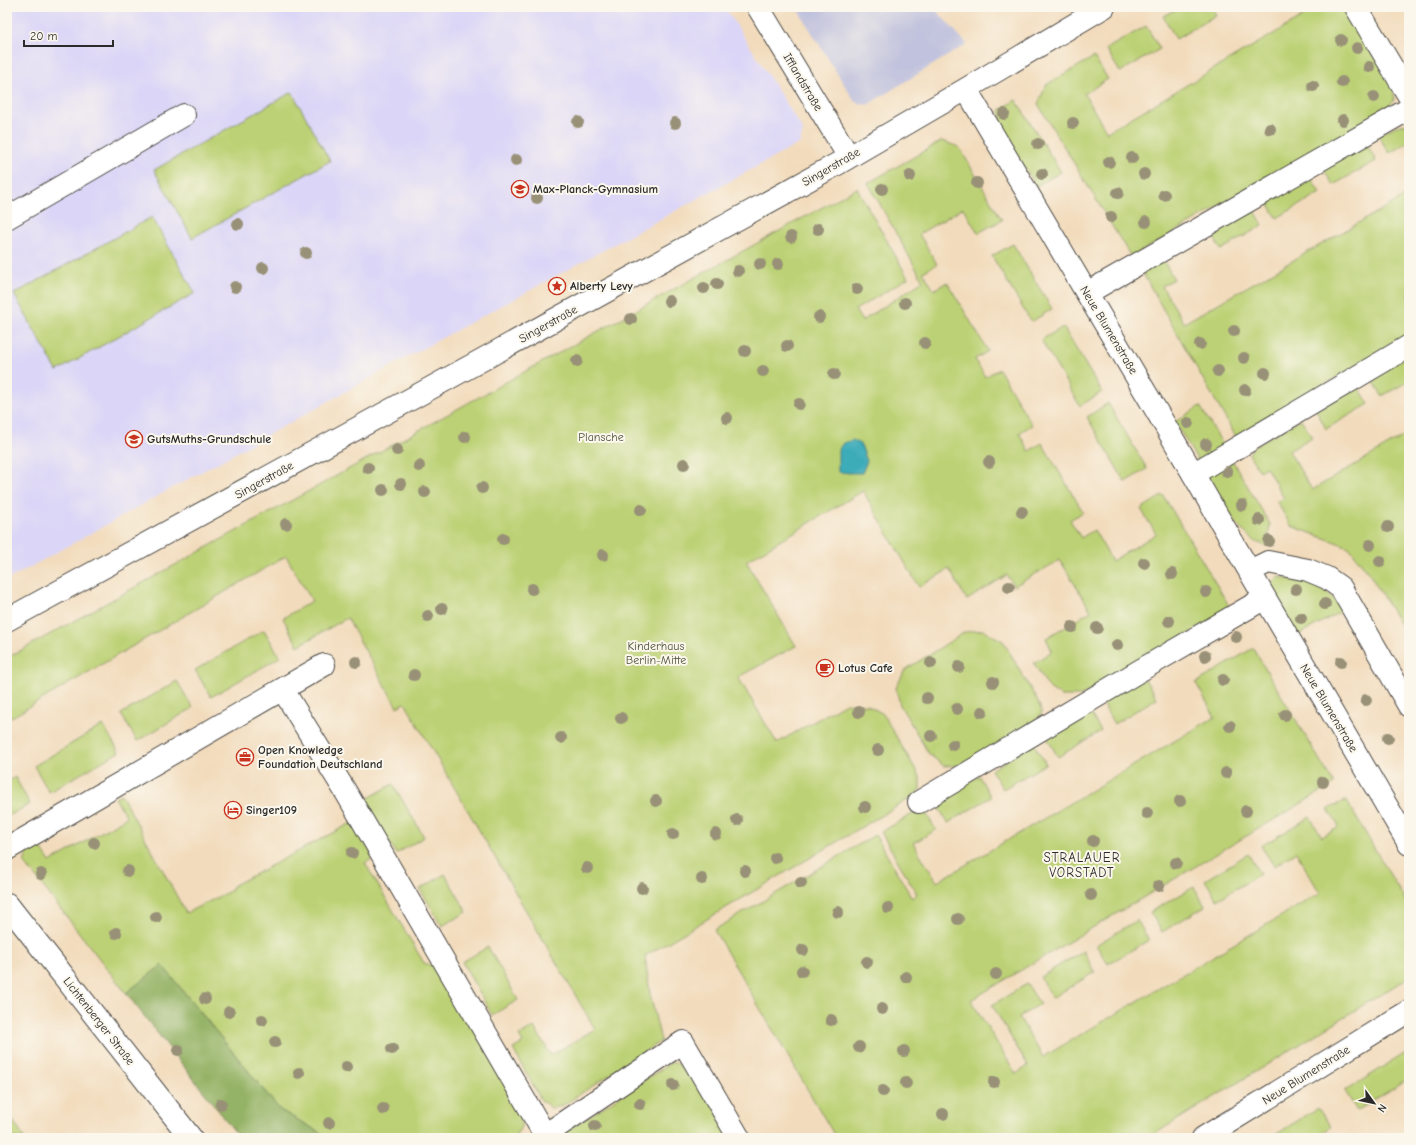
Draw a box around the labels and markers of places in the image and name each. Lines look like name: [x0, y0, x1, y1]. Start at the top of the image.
school or university icon: Max-Planck-Gymnasium: [510, 179, 530, 199]
place label: Max-Planck-Gymnasium: [533, 182, 658, 196]
place icon: Alberty Levy: [547, 276, 567, 296]
place label: Alberty Levy: [570, 279, 633, 293]
school or university icon: GutsMuths-Grundschule: [124, 429, 144, 449]
place label: GutsMuths-Grundschule: [147, 432, 271, 446]
cafe icon: Lotus Cafe: [815, 658, 835, 678]
place label: Lotus Cafe: [838, 661, 893, 675]
place label: Open Knowledge Foundation Deutschland: [258, 743, 382, 771]
office icon: Open Knowledge Foundation Deutschland: [235, 747, 255, 767]
hotel icon: Singer109: [223, 800, 243, 820]
place label: Singer109: [246, 803, 297, 817]

